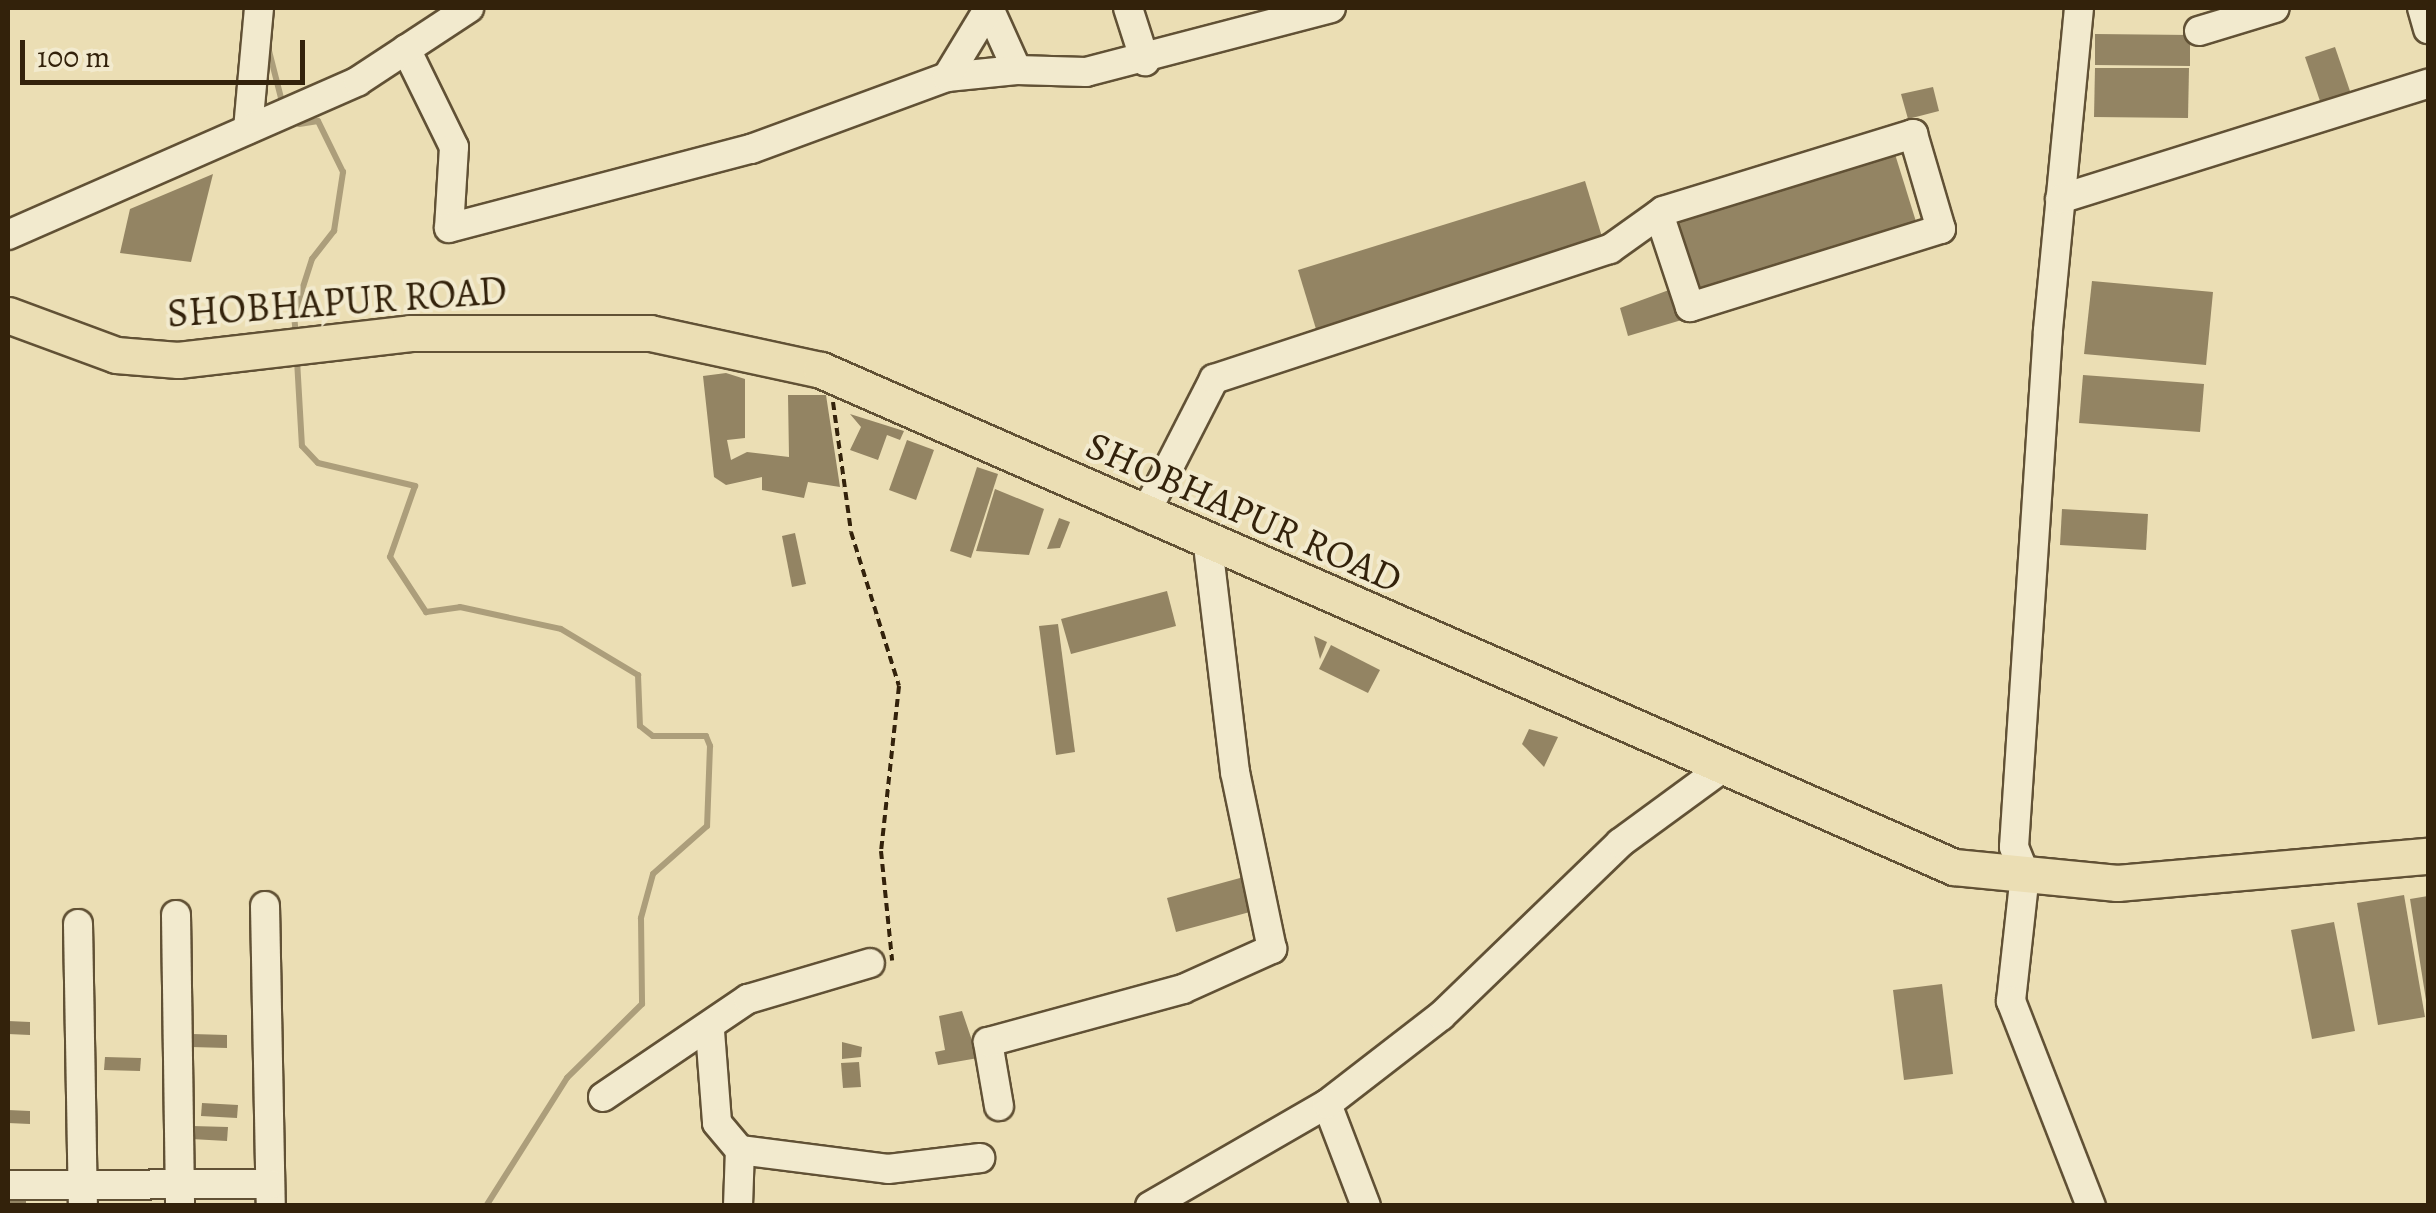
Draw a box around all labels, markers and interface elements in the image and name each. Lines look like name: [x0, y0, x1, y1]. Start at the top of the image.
scale bar: [25, 20, 310, 82]
text: 100 m: [37, 37, 110, 77]
street label: SHOBHAPUR ROAD: [166, 266, 508, 338]
street label: SHOBHAPUR ROAD: [1079, 421, 1409, 603]

